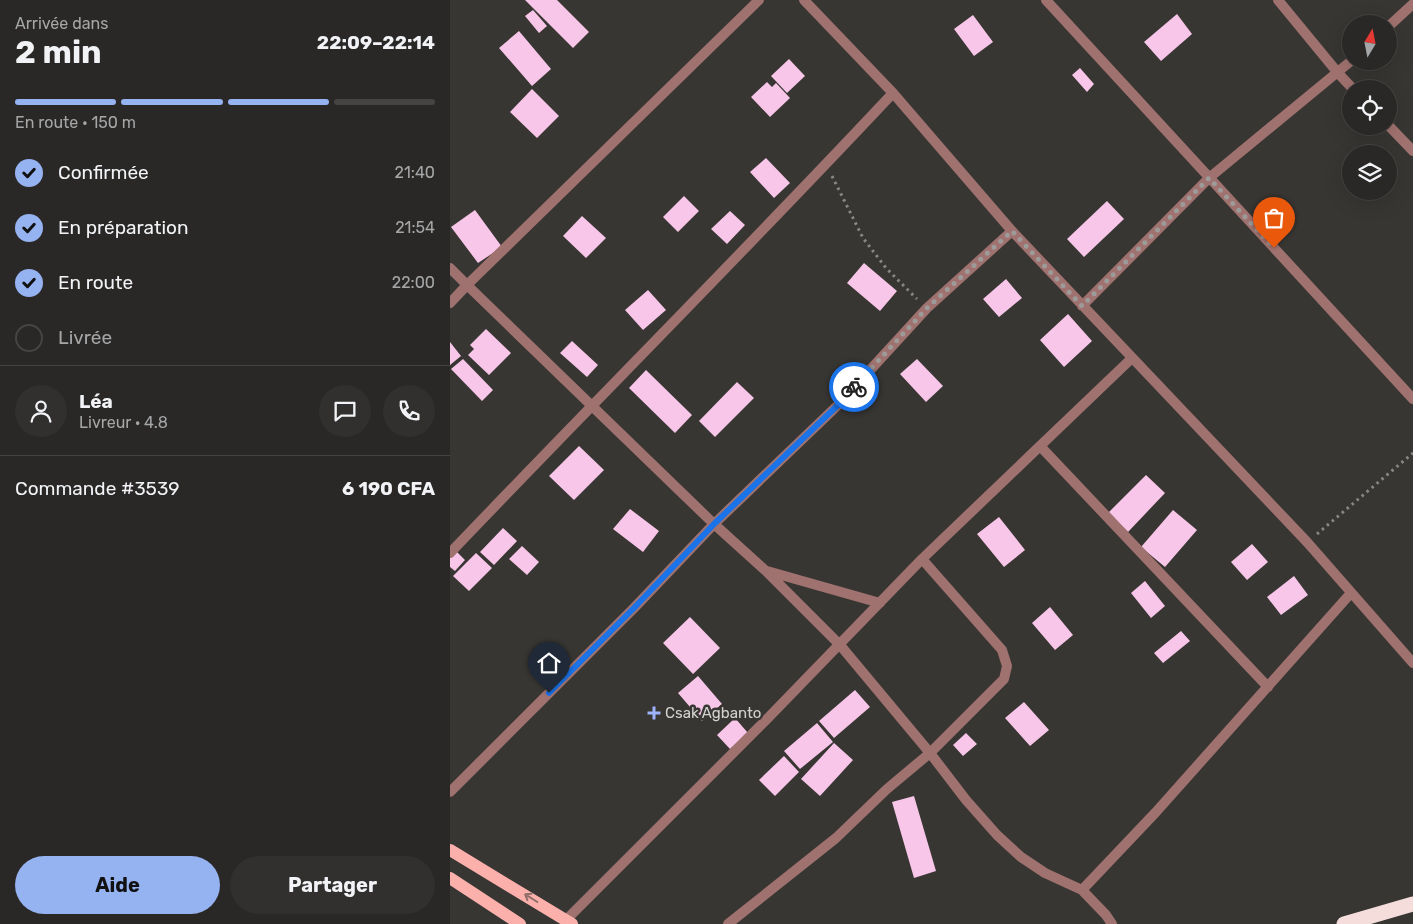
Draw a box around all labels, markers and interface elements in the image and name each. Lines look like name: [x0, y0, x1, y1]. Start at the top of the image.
text: Arrivée dans: [15, 14, 108, 33]
north arrow: [1342, 15, 1398, 70]
map controls: [1342, 15, 1397, 200]
text: 22:09–22:14: [317, 31, 435, 54]
text: 2 min: [15, 33, 102, 71]
button: locate: [1342, 80, 1397, 135]
text: En route · 150 m: [15, 113, 136, 132]
button: layers: [1342, 145, 1397, 200]
icon: check: [15, 159, 43, 187]
text: Confirmée: [58, 161, 149, 184]
text: 21:40: [395, 163, 435, 182]
pin: [1253, 197, 1295, 248]
icon: bag: [1260, 204, 1288, 232]
icon: check: [15, 214, 43, 242]
text: En préparation: [58, 216, 188, 239]
text: 21:54: [395, 218, 435, 237]
icon: check: [15, 269, 43, 297]
text: En route: [58, 271, 133, 294]
text: 22:00: [392, 273, 435, 292]
text: Livrée: [58, 326, 112, 349]
courier: [829, 362, 879, 412]
icon: bike: [840, 373, 868, 401]
button: person: [15, 385, 67, 437]
button: chat: [319, 385, 371, 437]
button: phone: [383, 385, 435, 437]
text: Léa: [79, 390, 113, 413]
text: Livreur · 4.8: [79, 413, 168, 432]
text: Commande #3539: [15, 477, 180, 500]
text: 6 190 CFA: [342, 477, 435, 500]
pin: [528, 642, 570, 693]
icon: home: [535, 649, 563, 677]
place label: Csak Agbanto: [665, 704, 761, 722]
marker: Csak Agbanto: [647, 706, 661, 720]
button: Aide: [15, 856, 220, 914]
button: Partager: [230, 856, 435, 914]
one-way arrow: [524, 893, 538, 903]

